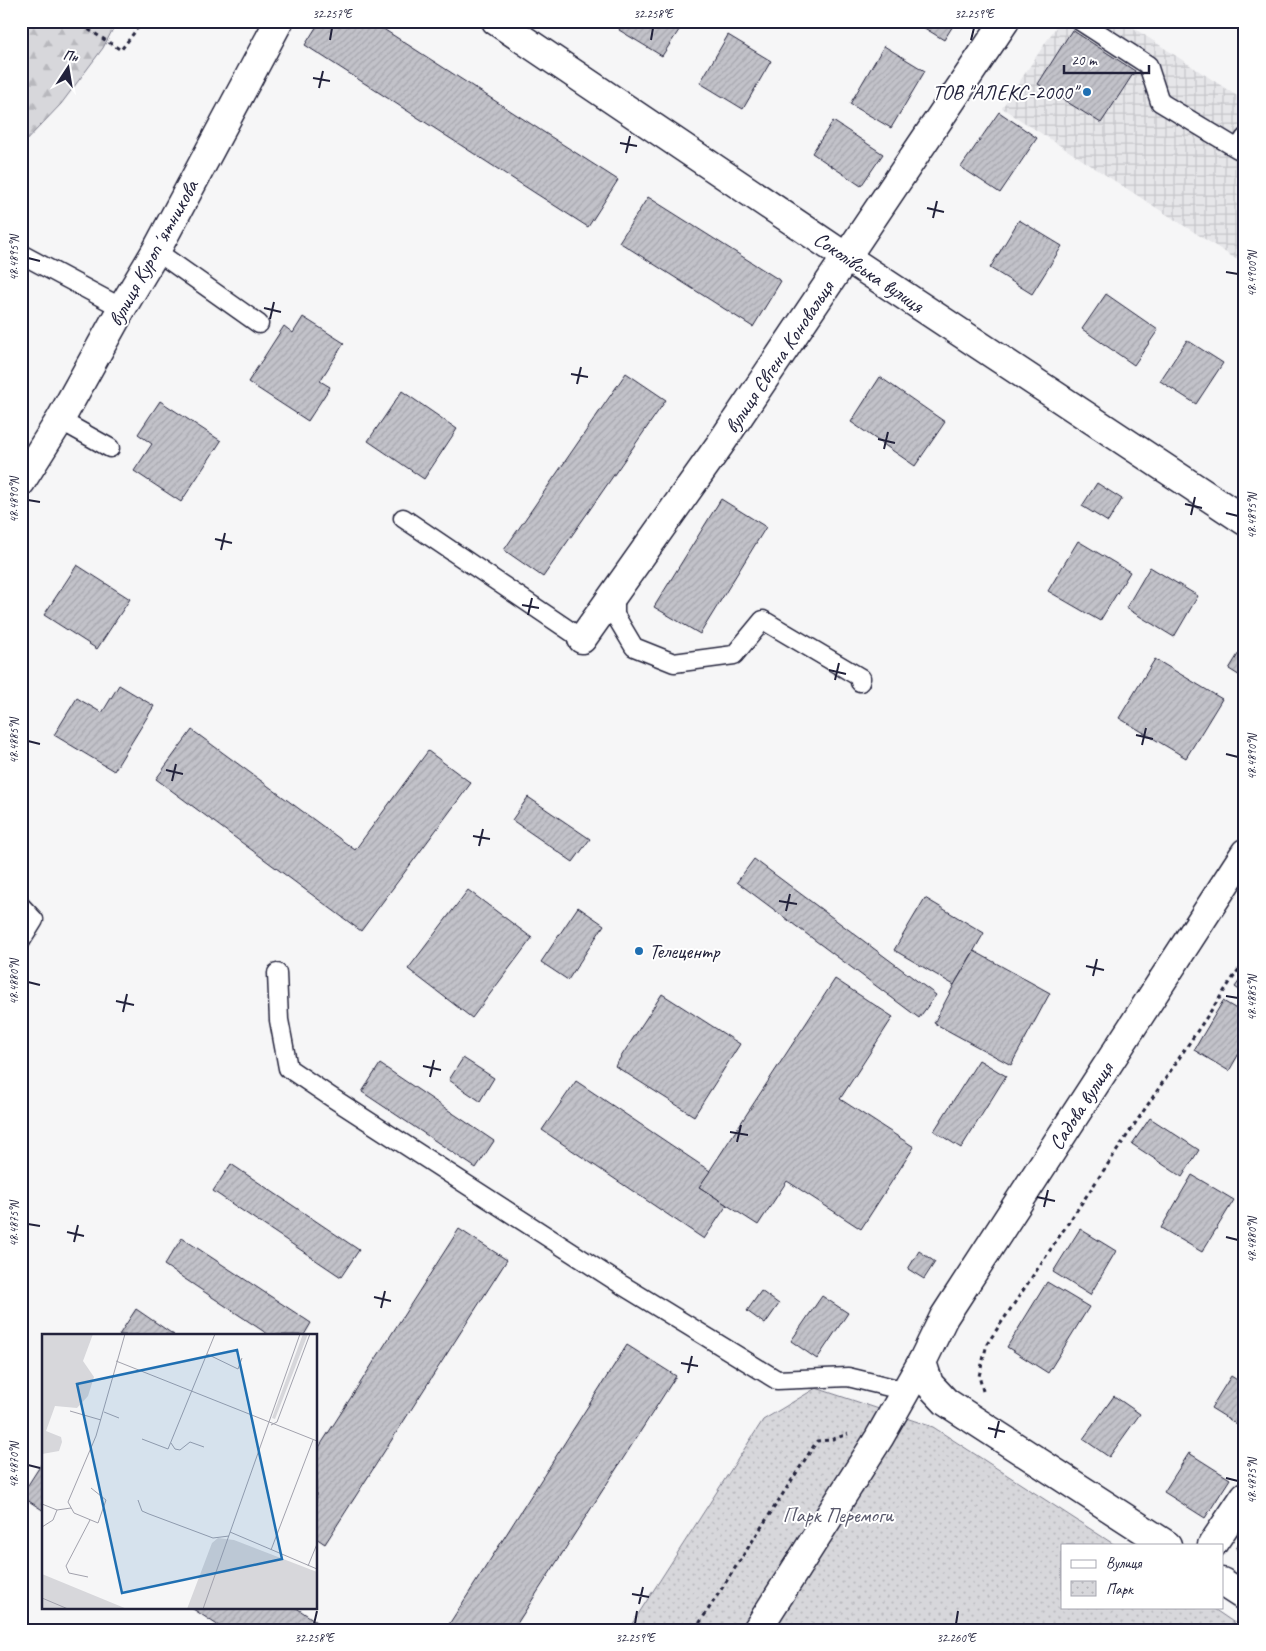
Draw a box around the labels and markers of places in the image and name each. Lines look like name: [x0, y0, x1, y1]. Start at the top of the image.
place label: ТОВ "АЛЕКС-2000": [932, 79, 1081, 105]
marker: ТОВ "АЛЕКС-2000": [1081, 86, 1093, 98]
place label: Телецентр: [649, 938, 720, 964]
marker: Телецентр: [633, 945, 645, 957]

